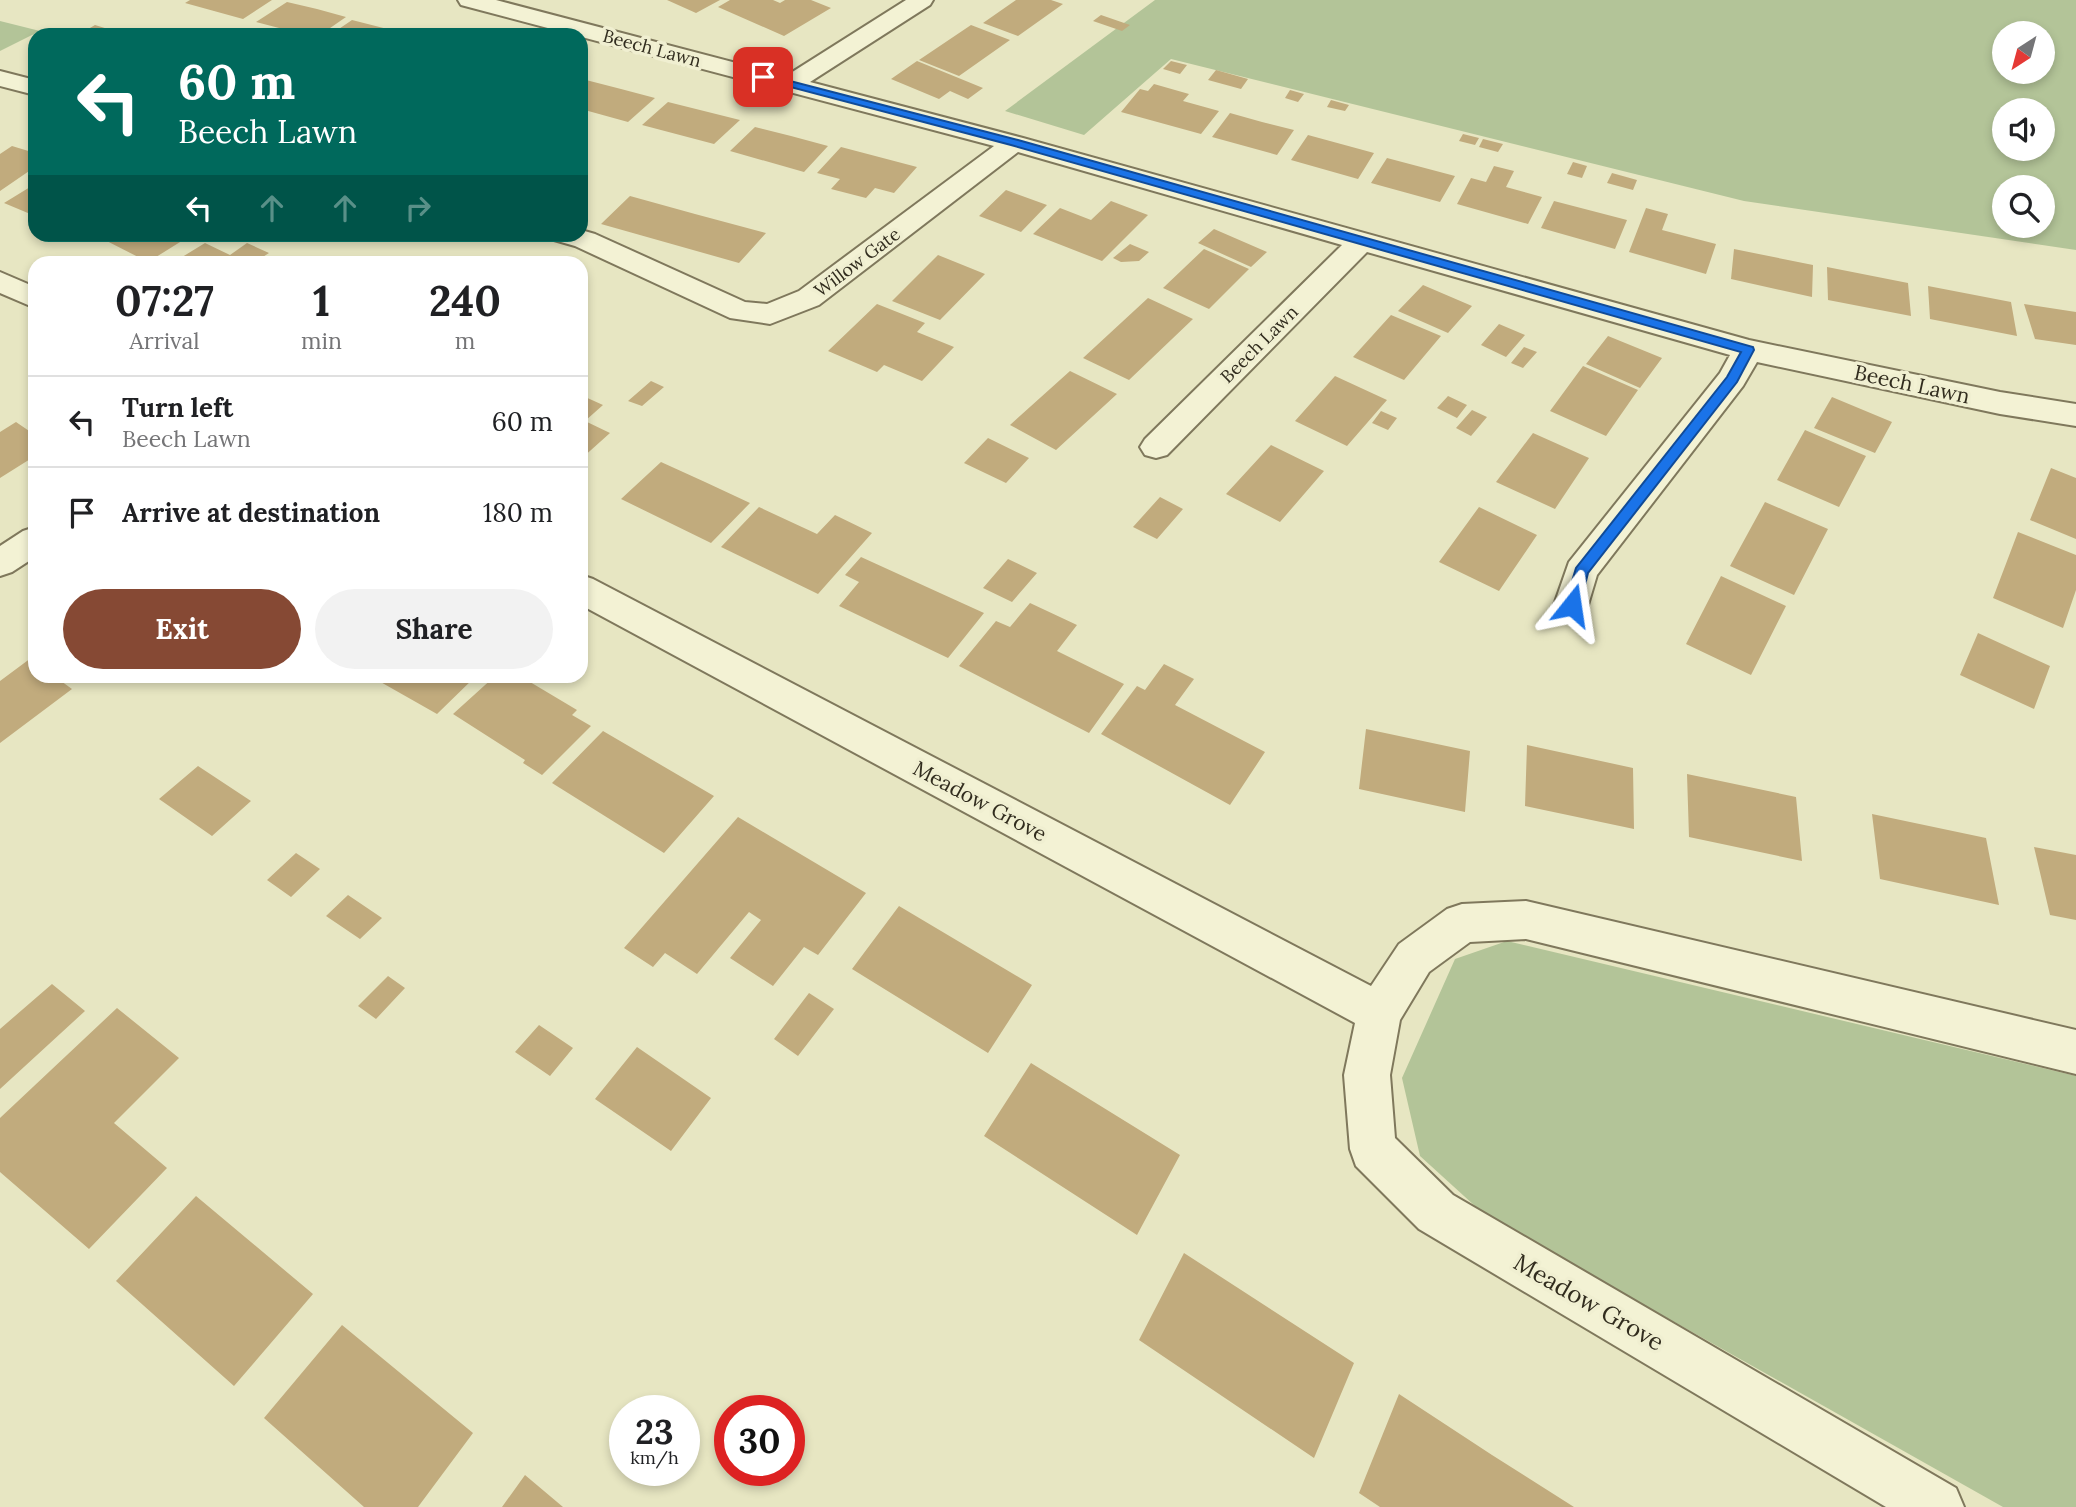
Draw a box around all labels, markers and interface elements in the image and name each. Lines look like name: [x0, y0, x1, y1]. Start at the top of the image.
north arrow: [1992, 21, 2054, 84]
map controls: [1992, 21, 2055, 238]
street label: Beech Lawn: [600, 24, 704, 72]
pin: [733, 47, 793, 107]
text: 60 m: [178, 50, 295, 112]
icon: left: [63, 56, 154, 147]
icon: arrive: [744, 58, 782, 96]
button: sound: [1992, 98, 2055, 161]
text: Beech Lawn: [178, 111, 357, 152]
button: search: [1992, 175, 2055, 238]
icon: left: [180, 189, 218, 227]
icon: ahead: [253, 189, 291, 227]
icon: ahead: [326, 189, 364, 227]
icon: right: [399, 189, 437, 227]
street label: Willow Gate: [810, 222, 905, 302]
text: 07:27: [115, 274, 214, 328]
text: 1: [313, 274, 330, 328]
text: 240: [429, 274, 501, 328]
street label: Beech Lawn: [1215, 300, 1303, 388]
text: Arrival: [129, 326, 200, 355]
text: min: [301, 326, 342, 355]
text: m: [455, 326, 475, 355]
street label: Beech Lawn: [1852, 359, 1973, 409]
text: Turn left: [122, 391, 233, 424]
icon: left: [63, 403, 101, 441]
text: 60 m: [492, 405, 553, 438]
text: Beech Lawn: [122, 424, 251, 453]
icon: arrive: [63, 494, 101, 532]
text: Arrive at destination: [122, 496, 380, 529]
text: 180 m: [483, 496, 553, 529]
position arrow: [1535, 568, 1609, 642]
button: Exit: [63, 589, 301, 669]
button: Share: [315, 589, 553, 669]
street label: Meadow Grove: [909, 755, 1051, 847]
street label: Meadow Grove: [1508, 1246, 1670, 1358]
speed limit sign: 30: [714, 1395, 805, 1486]
text: 23: [635, 1409, 674, 1454]
text: km/h: [630, 1446, 679, 1469]

